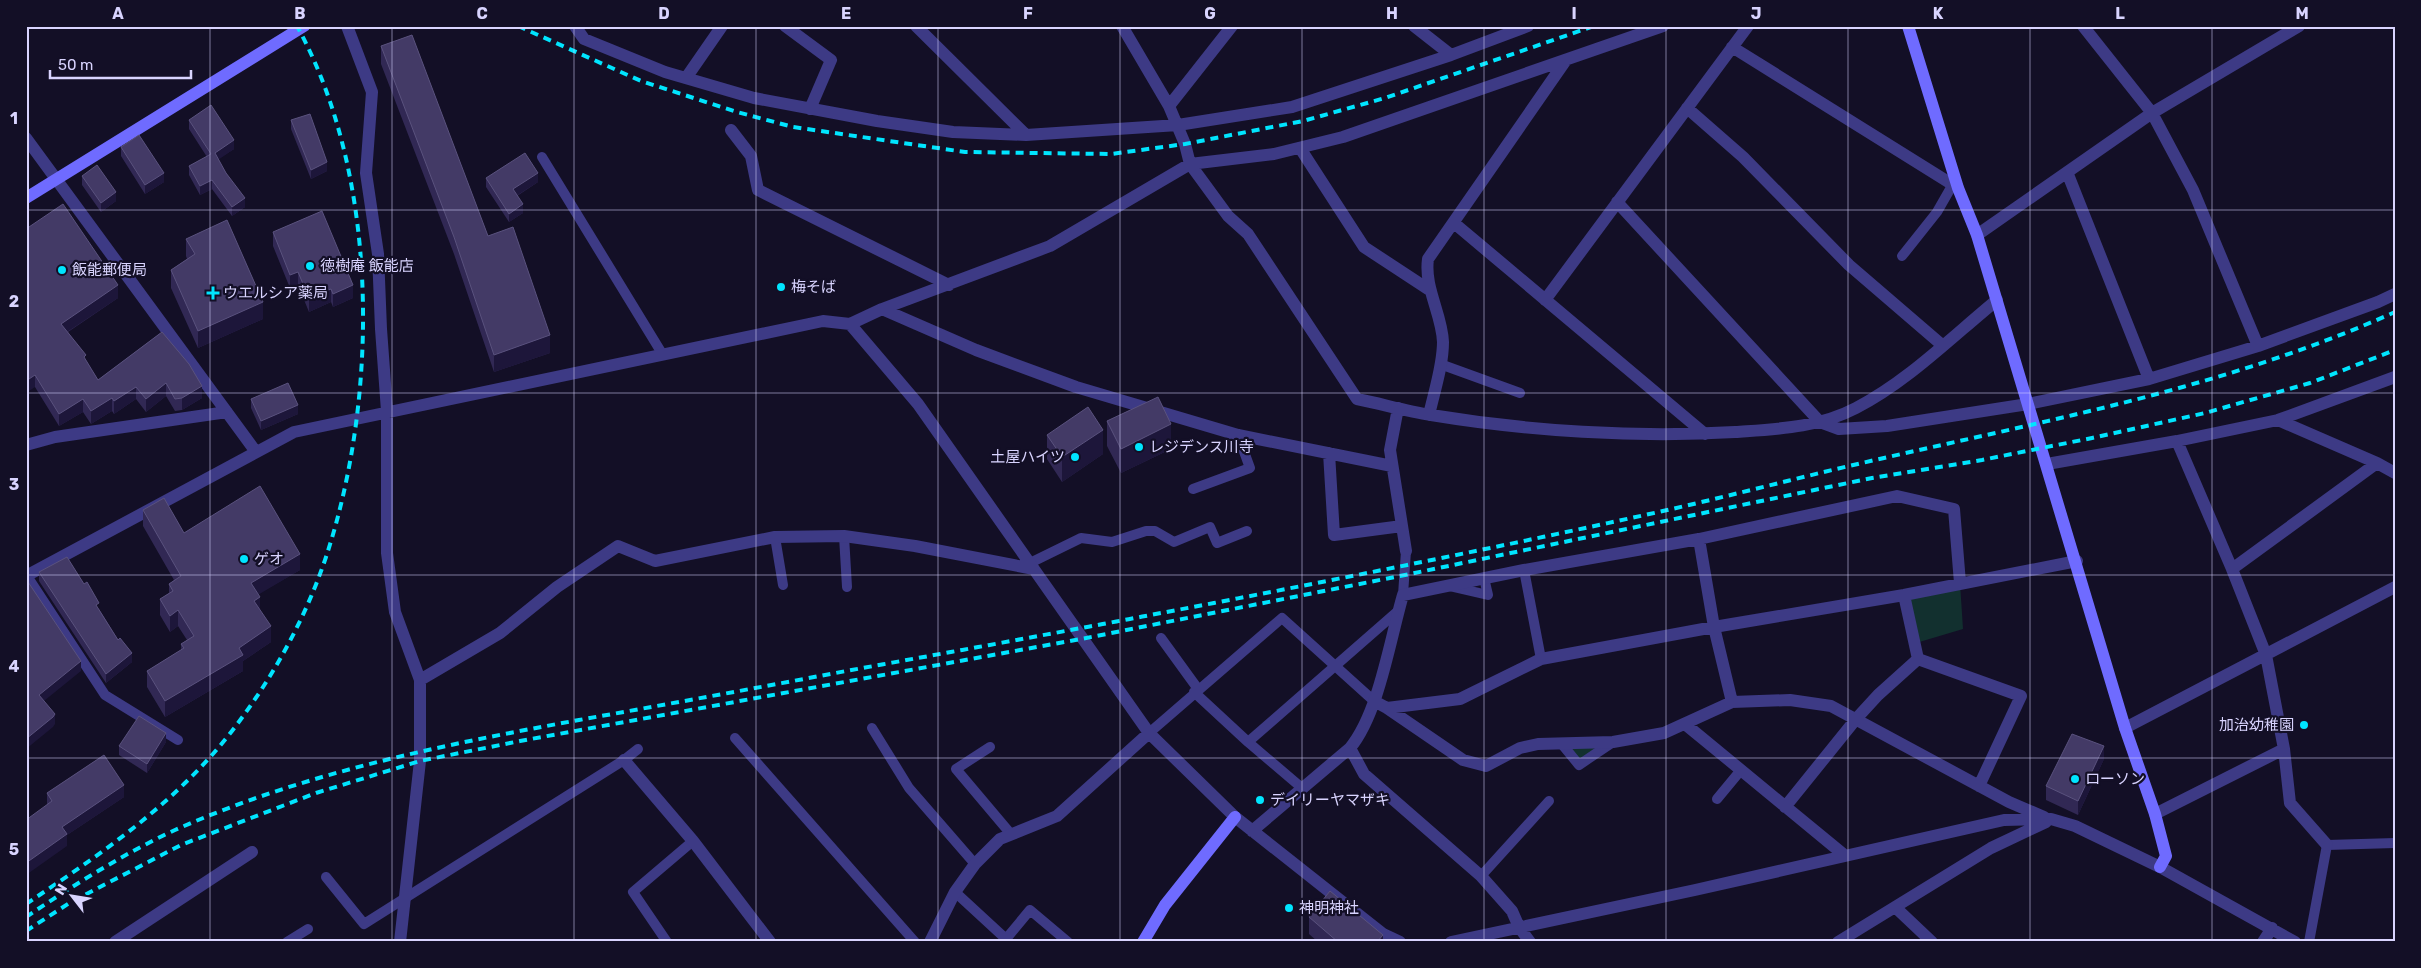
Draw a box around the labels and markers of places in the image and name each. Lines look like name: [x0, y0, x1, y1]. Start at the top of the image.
place label: 徳樹庵 飯能店: [320, 257, 414, 275]
marker: 徳樹庵 飯能店: [304, 260, 316, 272]
place label: 飯能郵便局: [72, 261, 147, 279]
marker: 飯能郵便局: [56, 264, 68, 276]
place label: 梅そば: [791, 278, 836, 296]
marker: 梅そば: [775, 281, 787, 293]
place label: ウエルシア薬局: [223, 284, 328, 302]
marker: ウエルシア薬局: [207, 287, 219, 299]
place label: レジデンス川寺: [1149, 438, 1254, 456]
marker: レジデンス川寺: [1133, 441, 1145, 453]
place label: 土屋ハイツ: [990, 448, 1065, 466]
marker: 土屋ハイツ: [1069, 451, 1081, 463]
place label: ゲオ: [254, 550, 284, 568]
marker: ゲオ: [238, 553, 250, 565]
place label: 加治幼稚園: [2219, 716, 2294, 734]
marker: 加治幼稚園: [2298, 719, 2310, 731]
place label: ローソン: [2085, 770, 2145, 788]
marker: ローソン: [2069, 773, 2081, 785]
place label: デイリーヤマザキ: [1270, 791, 1390, 809]
marker: デイリーヤマザキ: [1254, 794, 1266, 806]
place label: 神明神社: [1299, 899, 1359, 917]
marker: 神明神社: [1283, 902, 1295, 914]

